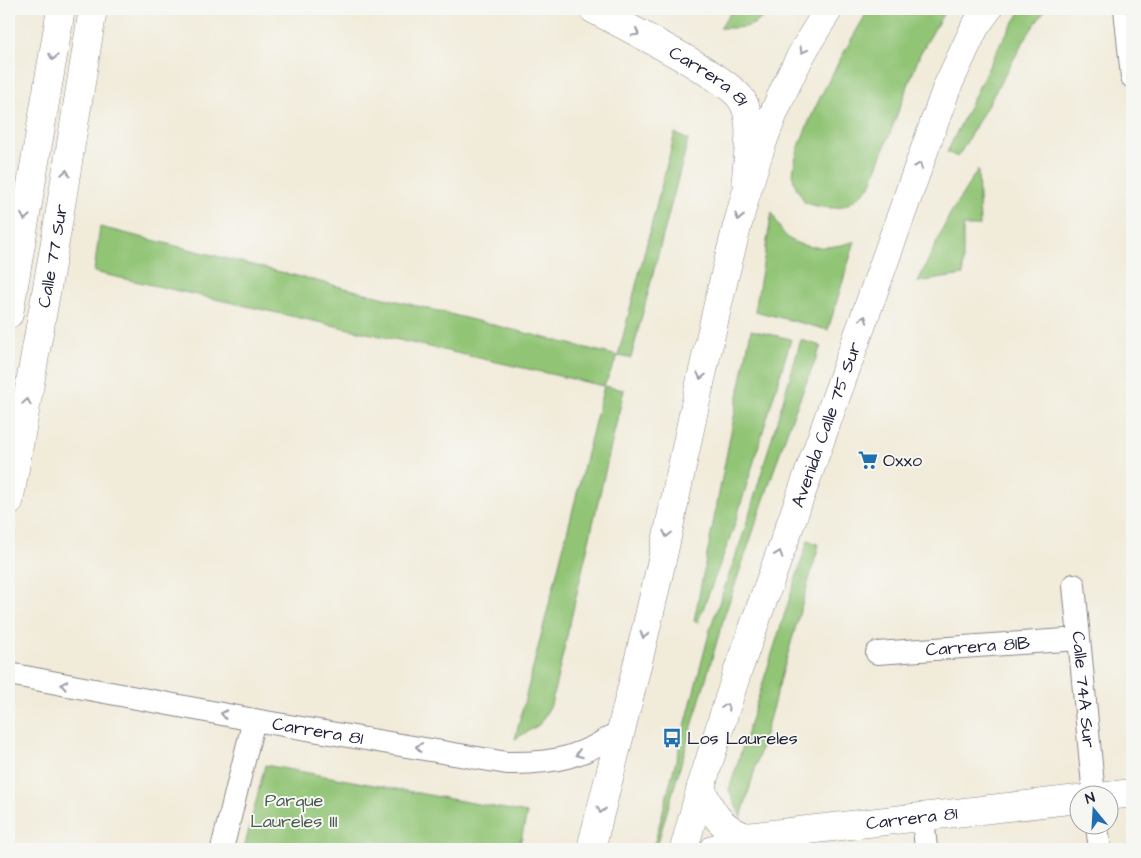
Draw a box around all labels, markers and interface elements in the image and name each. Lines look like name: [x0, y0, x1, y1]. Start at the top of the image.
one-way arrow: [630, 26, 639, 36]
street label: Carrera 81: [665, 40, 755, 110]
one-way arrow: [799, 44, 809, 53]
one-way arrow: [48, 52, 58, 61]
one-way arrow: [913, 162, 923, 171]
one-way arrow: [61, 169, 71, 178]
street label: Calle 77 Sur: [31, 202, 74, 310]
one-way arrow: [21, 213, 31, 221]
one-way arrow: [734, 213, 744, 221]
one-way arrow: [858, 315, 868, 324]
street label: Avenida Calle 75 Sur: [785, 338, 867, 511]
one-way arrow: [696, 371, 707, 380]
one-way arrow: [21, 398, 31, 407]
place label: Oxxo: [883, 448, 922, 473]
supermarket icon: Oxxo: [857, 449, 879, 471]
one-way arrow: [663, 530, 673, 539]
one-way arrow: [773, 550, 783, 559]
one-way arrow: [640, 630, 650, 638]
street label: Carrera 81B: [925, 630, 1031, 662]
street label: Calle 74A Sur: [1066, 630, 1102, 749]
one-way arrow: [60, 680, 69, 690]
one-way arrow: [720, 704, 730, 712]
one-way arrow: [220, 710, 228, 720]
street label: Carrera 81: [270, 711, 365, 751]
place label: Los Laureles: [687, 726, 798, 751]
bus stop icon: Los Laureles: [661, 727, 683, 749]
one-way arrow: [414, 743, 423, 753]
one-way arrow: [575, 748, 583, 758]
north arrow: [1068, 786, 1118, 836]
park label: Parque Laureles III: [250, 788, 338, 834]
text: N: [1083, 788, 1098, 809]
street label: Carrera 81: [865, 800, 959, 836]
one-way arrow: [596, 805, 607, 814]

